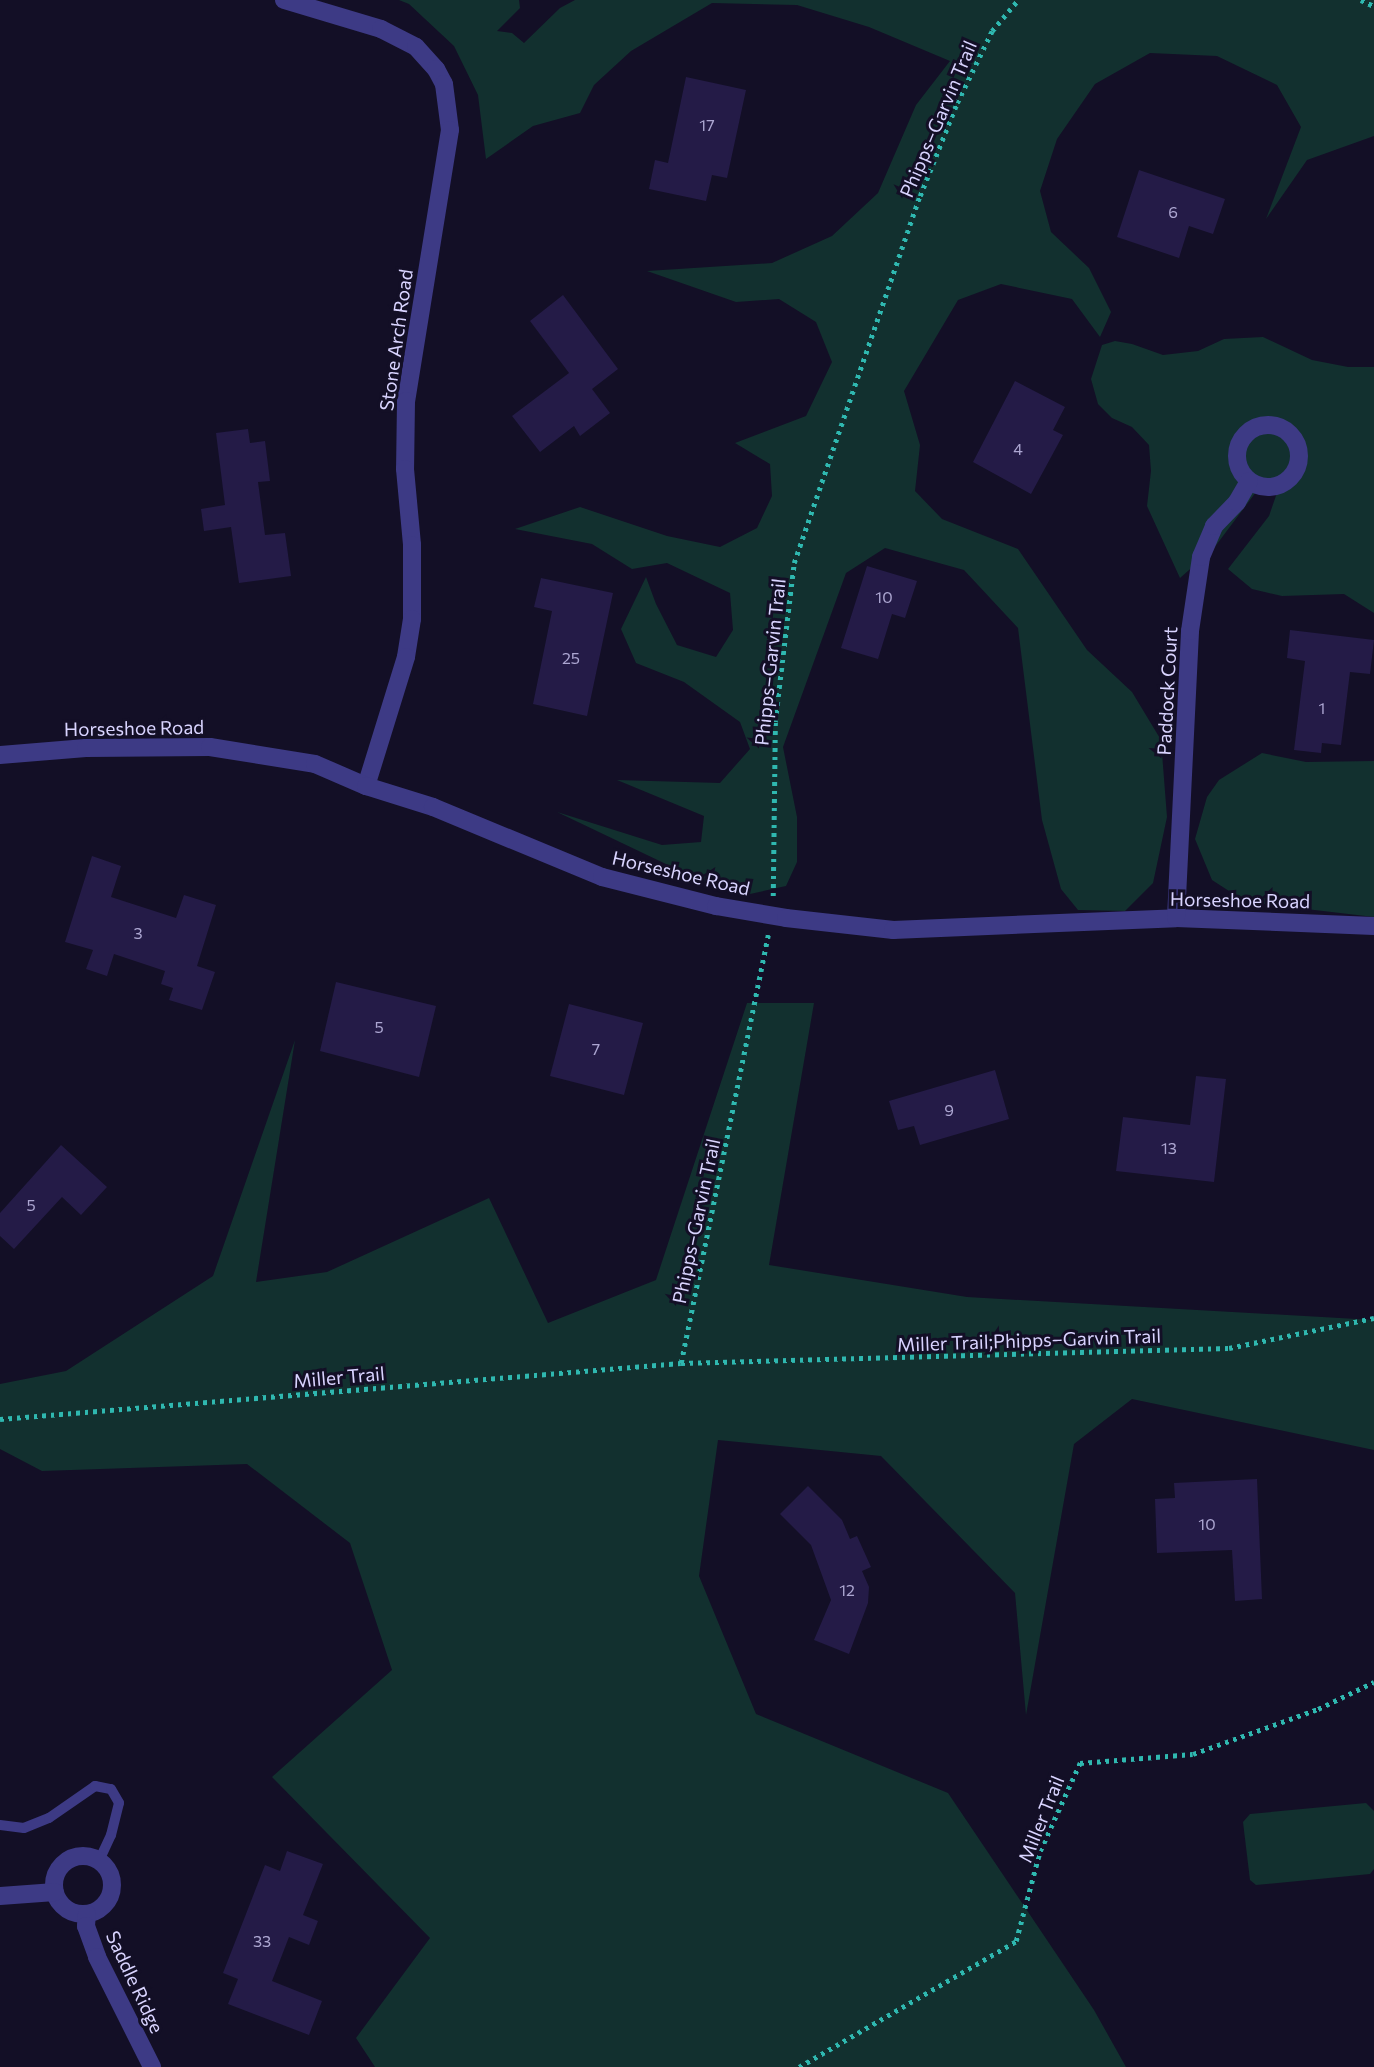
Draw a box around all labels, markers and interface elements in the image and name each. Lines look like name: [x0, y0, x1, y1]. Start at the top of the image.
street label: Phipps–Garvin Trail: [895, 37, 981, 201]
house number: 17: [699, 115, 715, 135]
house number: 6: [1168, 202, 1178, 222]
street label: Stone Arch Road: [375, 268, 417, 412]
house number: 4: [1013, 439, 1023, 459]
street label: Phipps–Garvin Trail: [750, 577, 790, 747]
house number: 10: [875, 587, 893, 607]
street label: Paddock Court: [1152, 626, 1182, 756]
house number: 25: [562, 648, 580, 668]
house number: 1: [1319, 698, 1325, 718]
street label: Horseshoe Road: [64, 715, 204, 741]
street label: Horseshoe Road: [610, 846, 752, 900]
street label: Horseshoe Road: [1170, 887, 1310, 913]
house number: 3: [133, 923, 143, 943]
house number: 5: [374, 1017, 384, 1037]
house number: 7: [592, 1039, 600, 1059]
house number: 9: [944, 1100, 954, 1120]
street label: Phipps–Garvin Trail: [667, 1136, 725, 1306]
house number: 13: [1161, 1138, 1177, 1158]
house number: 5: [26, 1195, 36, 1215]
street label: Miller Trail;Phipps–Garvin Trail: [897, 1324, 1161, 1356]
street label: Miller Trail: [292, 1362, 386, 1392]
house number: 10: [1198, 1514, 1216, 1534]
house number: 12: [839, 1580, 855, 1600]
street label: Miller Trail: [1013, 1772, 1069, 1866]
street label: Saddle Ridge: [101, 1927, 169, 2037]
house number: 33: [253, 1931, 271, 1951]

